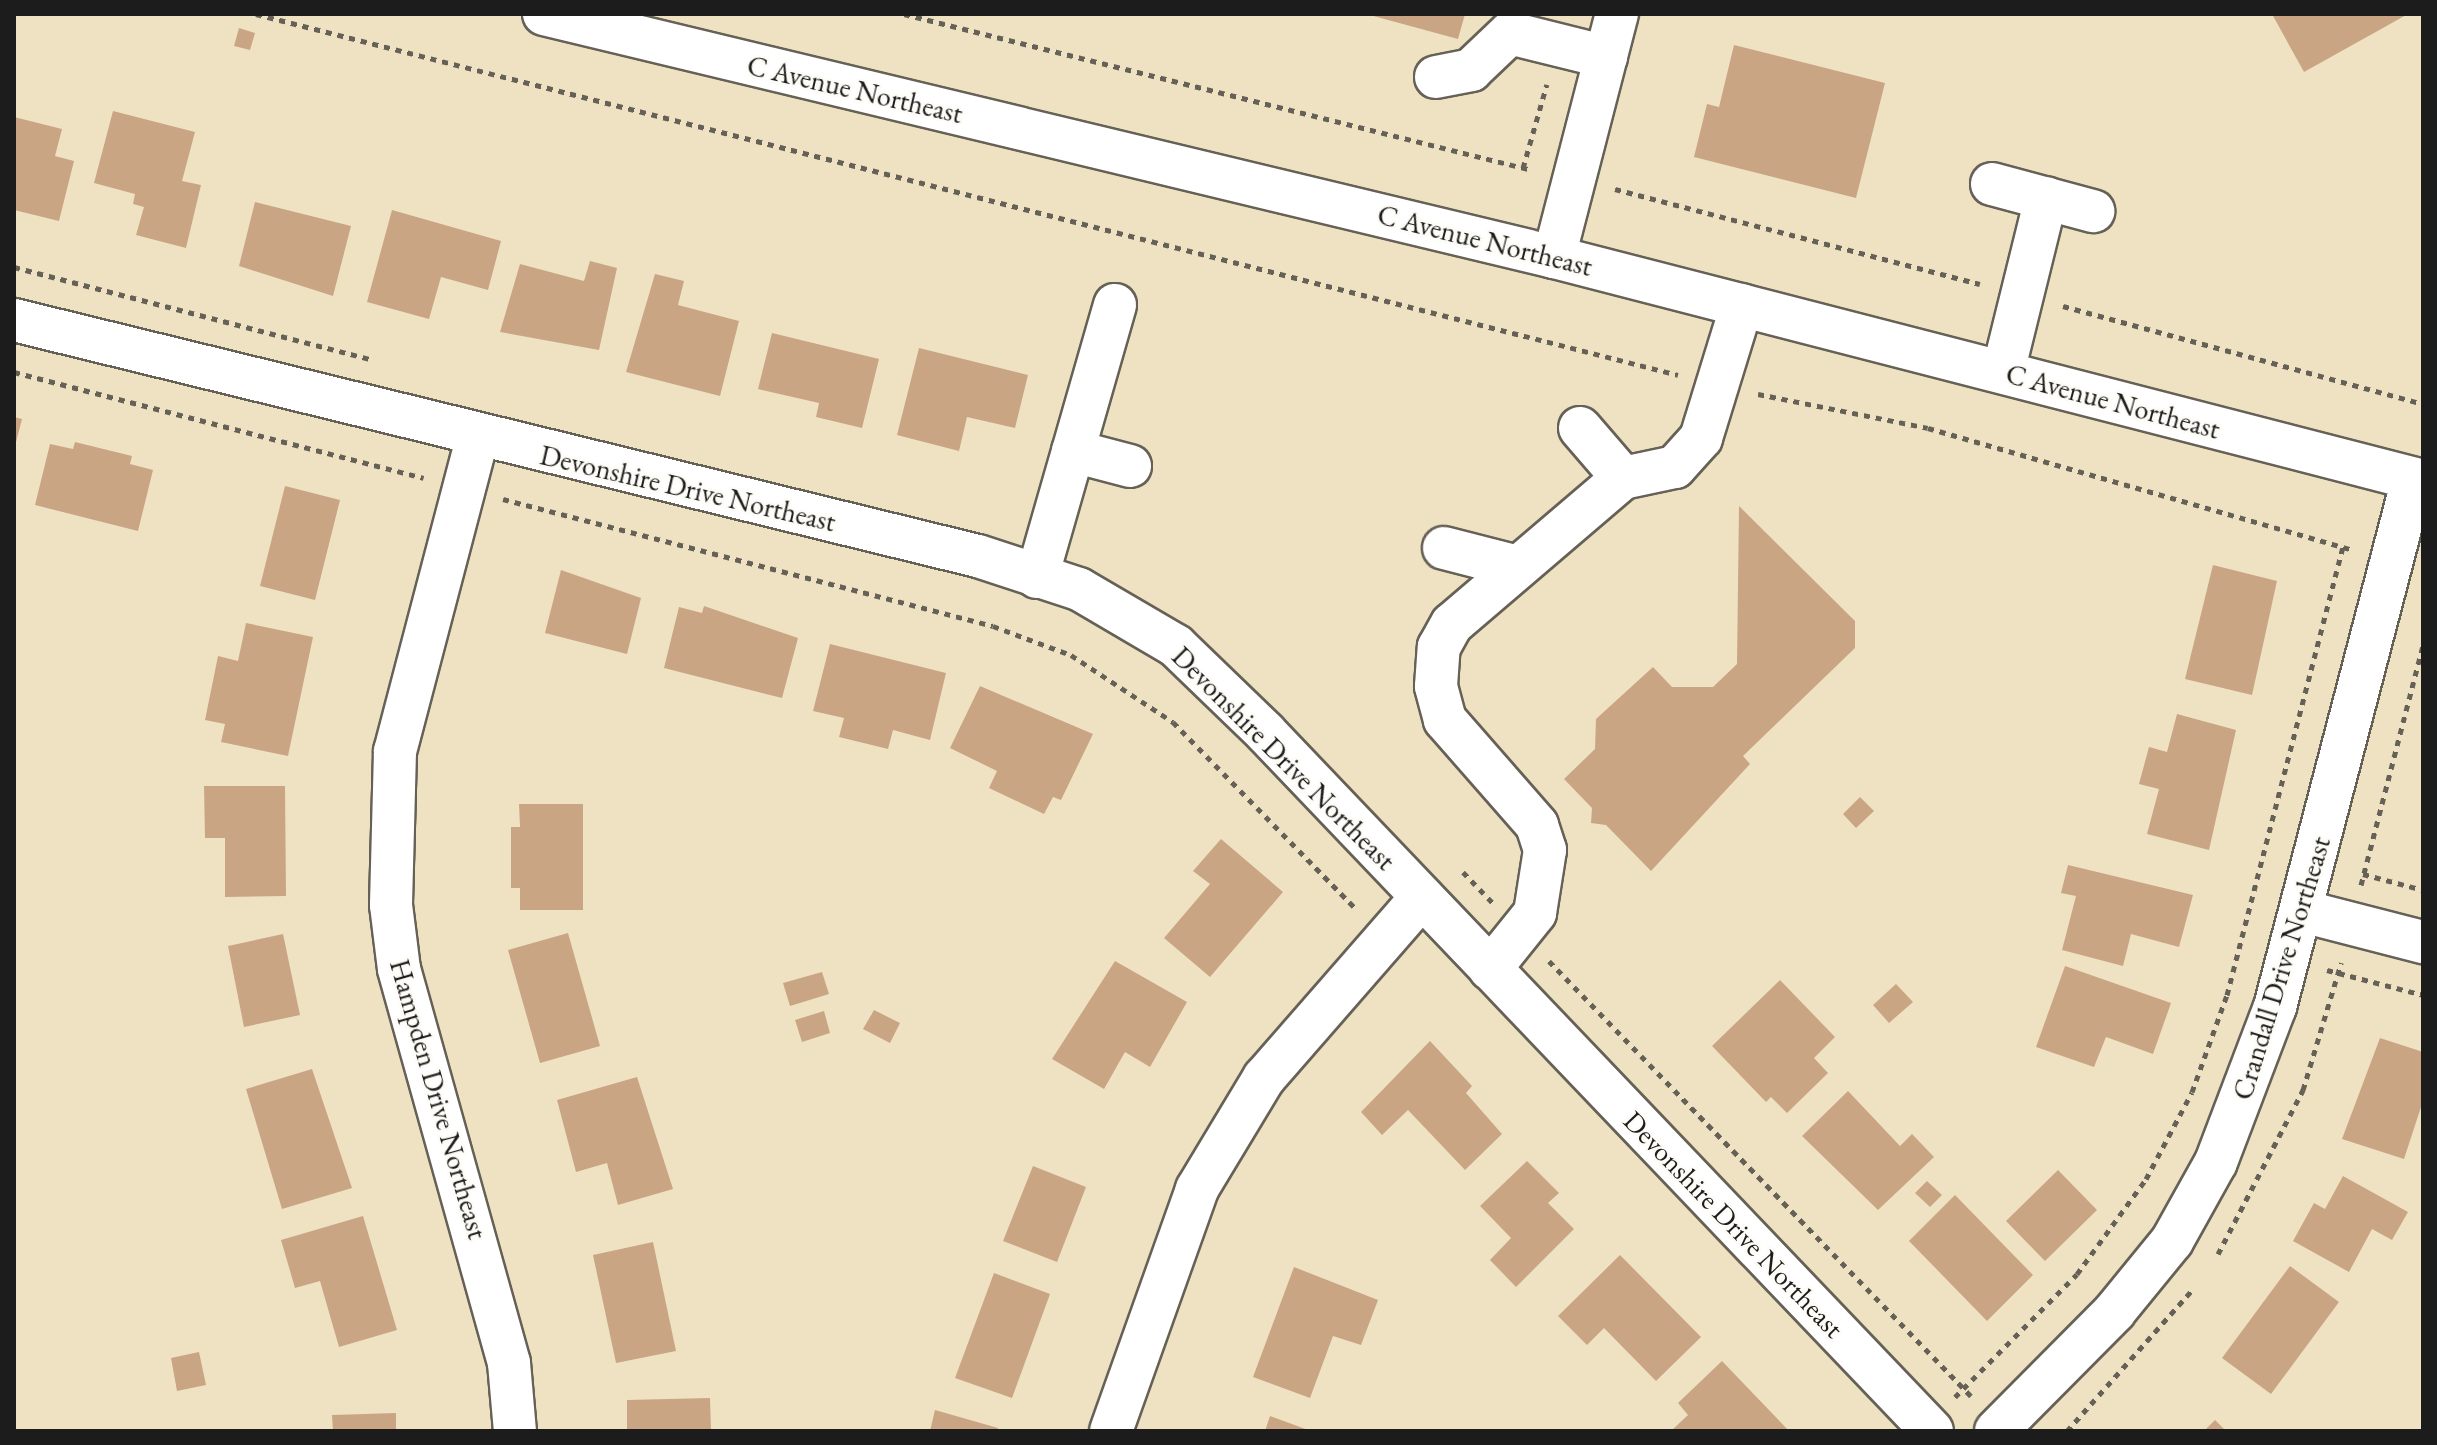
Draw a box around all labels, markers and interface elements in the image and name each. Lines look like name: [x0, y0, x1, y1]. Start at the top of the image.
street label: C Avenue Northeast: [744, 48, 966, 130]
street label: C Avenue Northeast: [1374, 197, 1596, 283]
street label: C Avenue Northeast: [2002, 356, 2224, 446]
street label: Devonshire Drive Northeast: [537, 438, 839, 538]
street label: Devonshire Drive Northeast: [1165, 639, 1403, 877]
street label: Crandall Drive Northeast: [2225, 832, 2337, 1104]
street label: Hampden Drive Northeast: [383, 955, 495, 1243]
street label: Devonshire Drive Northeast: [1617, 1104, 1851, 1344]

